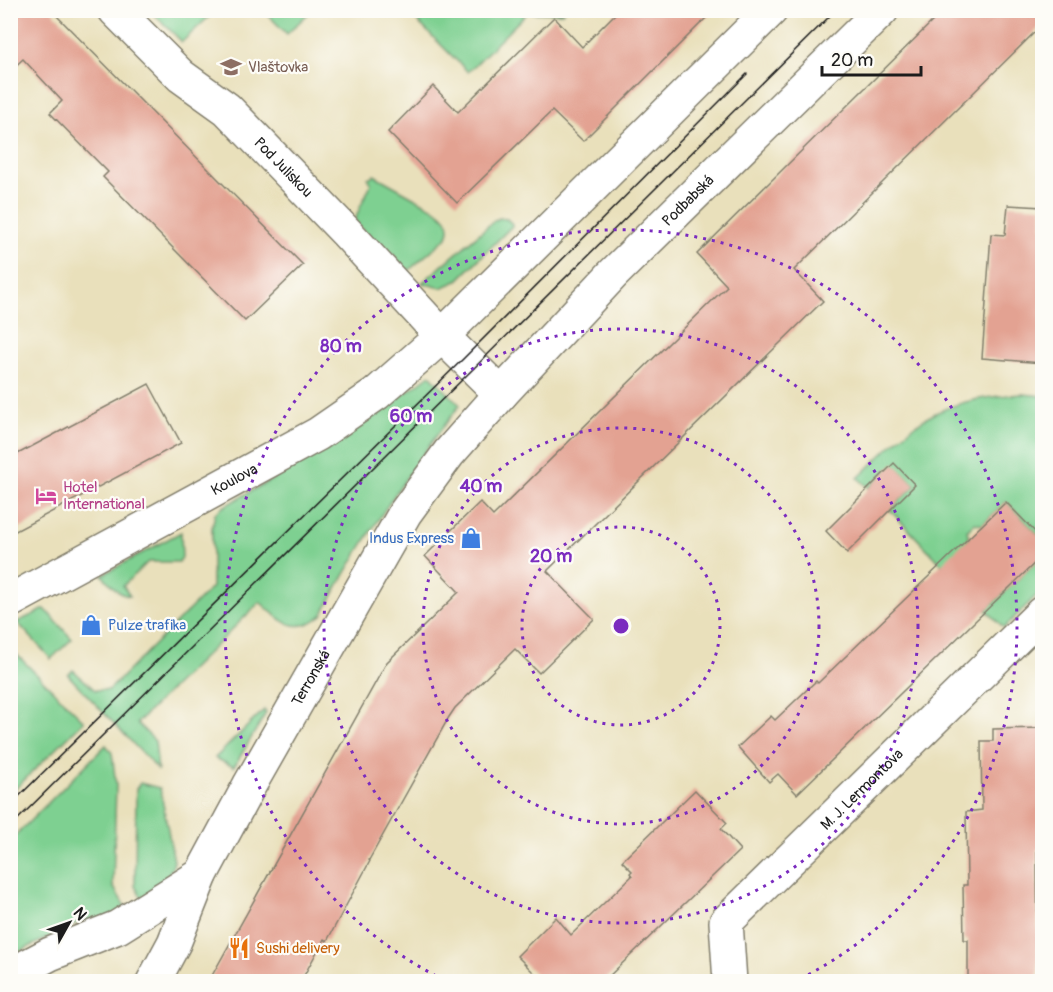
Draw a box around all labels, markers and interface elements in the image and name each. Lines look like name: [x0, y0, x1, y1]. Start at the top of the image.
scale bar: [822, 39, 921, 77]
text: 20 m: [831, 49, 873, 72]
school or university icon: Vlaštovka: [219, 55, 243, 79]
place label: Vlaštovka: [248, 58, 308, 77]
street label: Pod Juliskou: [250, 133, 317, 201]
street label: Podbabská: [658, 171, 718, 230]
text: 80 m: [320, 335, 362, 358]
text: 60 m: [390, 405, 432, 428]
street label: Koulova: [208, 459, 261, 500]
text: 40 m: [460, 475, 502, 498]
place label: Hotel International: [63, 478, 145, 514]
hotel icon: Hotel International: [34, 484, 58, 508]
shop icon: Indus Express: [459, 526, 483, 550]
place label: Indus Express: [369, 529, 454, 548]
text: 20 m: [530, 545, 572, 568]
shop icon: Pulze trafika: [79, 613, 103, 637]
place label: Pulze trafika: [108, 616, 186, 635]
centre of rings: [611, 616, 631, 636]
street label: Terronská: [287, 646, 334, 709]
street label: M. J. Lermontova: [816, 744, 907, 834]
north arrow: [39, 893, 99, 953]
text: N: [69, 903, 91, 925]
restaurant icon: Sushi delivery: [227, 936, 251, 960]
place label: Sushi delivery: [256, 939, 340, 958]

